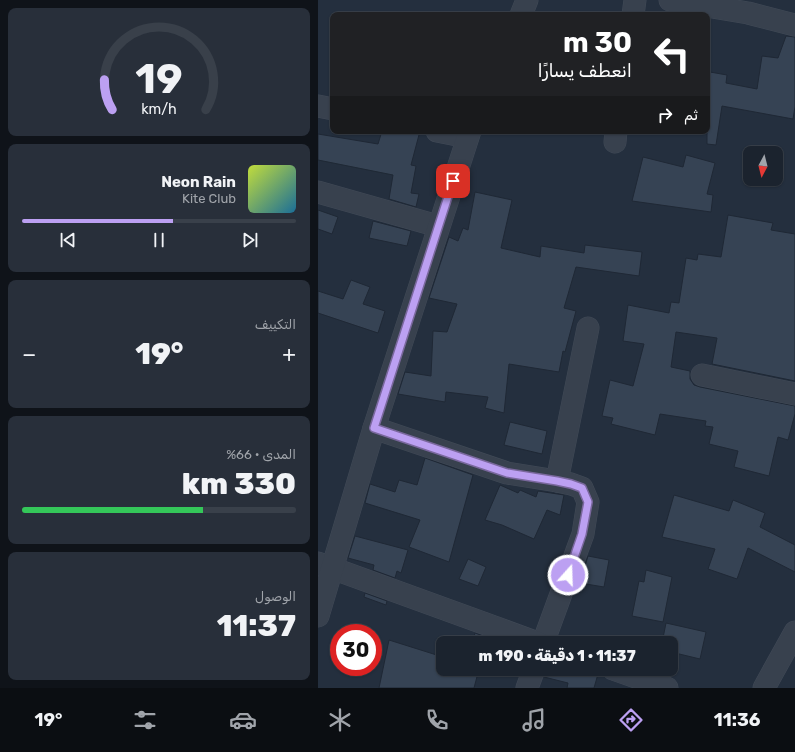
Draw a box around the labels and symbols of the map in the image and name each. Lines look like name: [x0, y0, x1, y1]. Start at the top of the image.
north arrow: [743, 146, 783, 186]
pin: [436, 164, 470, 198]
position arrow: [547, 554, 589, 596]
speed limit sign: 30: [330, 624, 382, 676]

